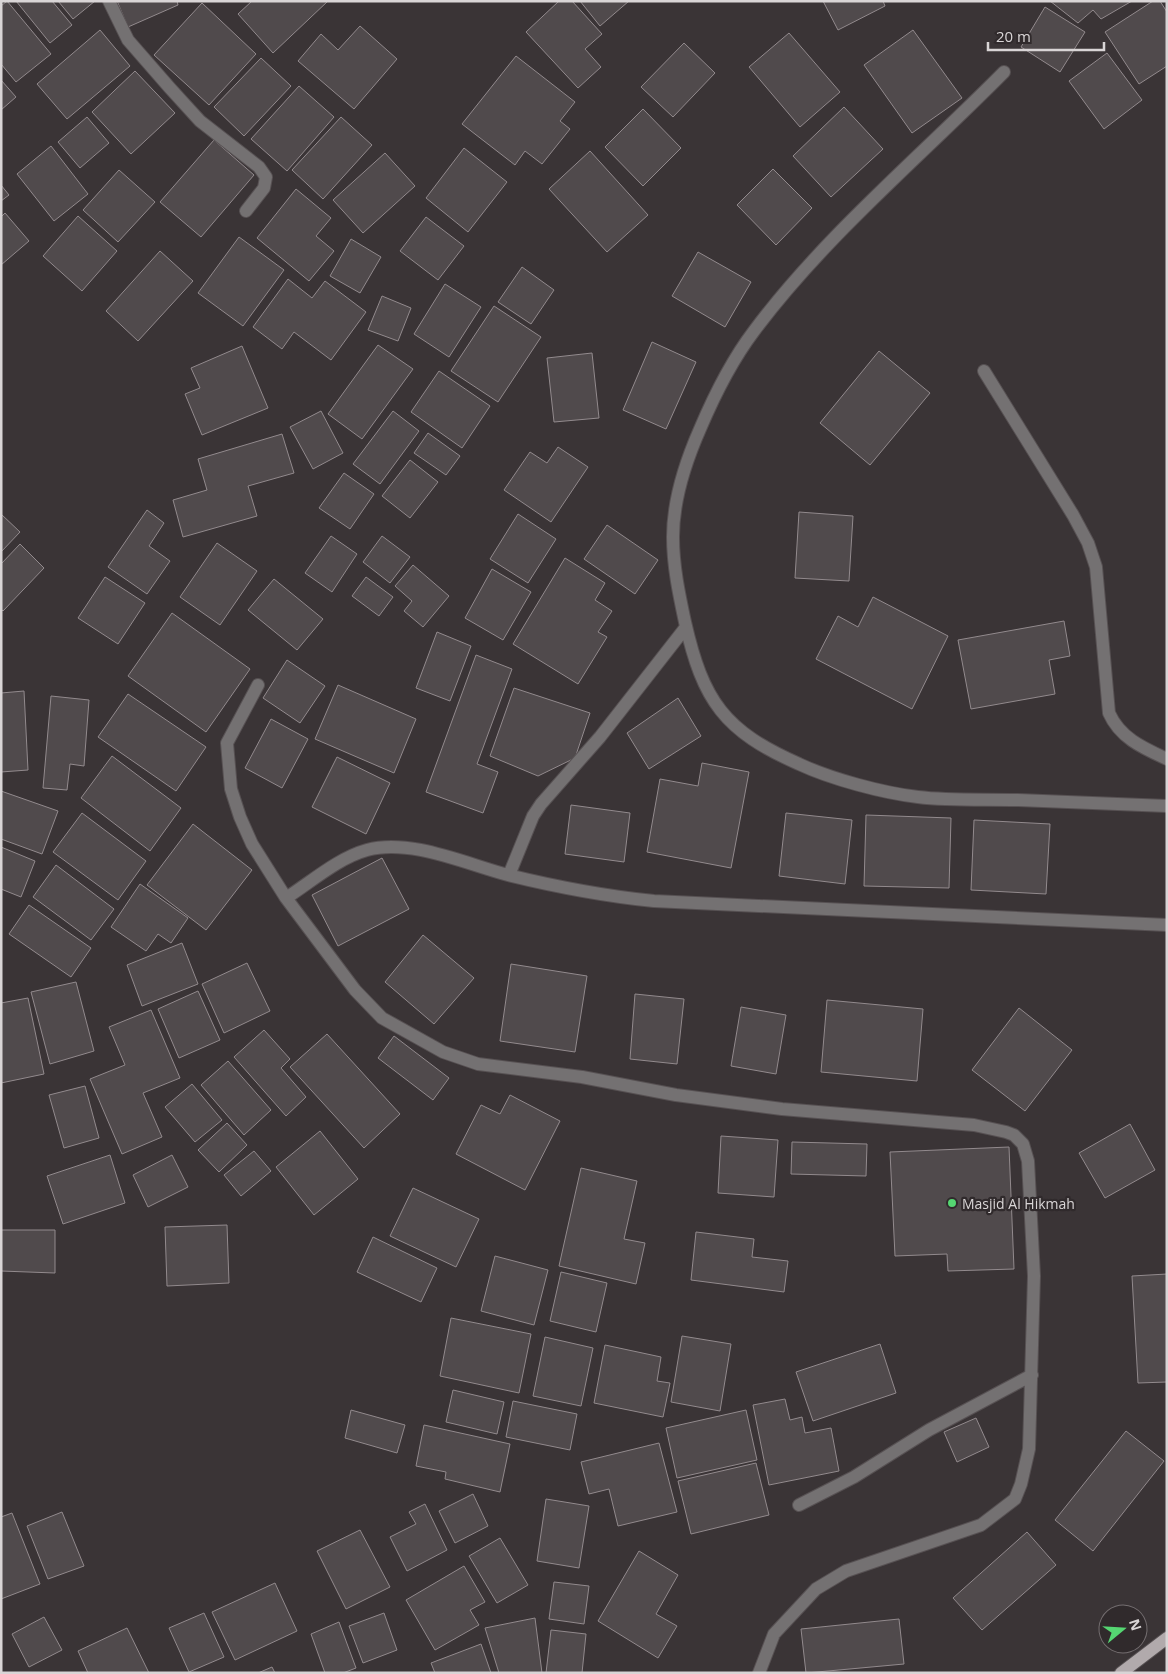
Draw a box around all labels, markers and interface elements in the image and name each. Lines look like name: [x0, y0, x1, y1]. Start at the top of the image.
scale bar: [988, 20, 1104, 52]
text: 20 m: [996, 26, 1031, 46]
place label: Masjid Al Hikmah: [962, 1194, 1075, 1213]
marker: Masjid Al Hikmah: [946, 1197, 958, 1209]
north arrow: [1098, 1604, 1148, 1654]
text: N: [1125, 1616, 1147, 1633]

